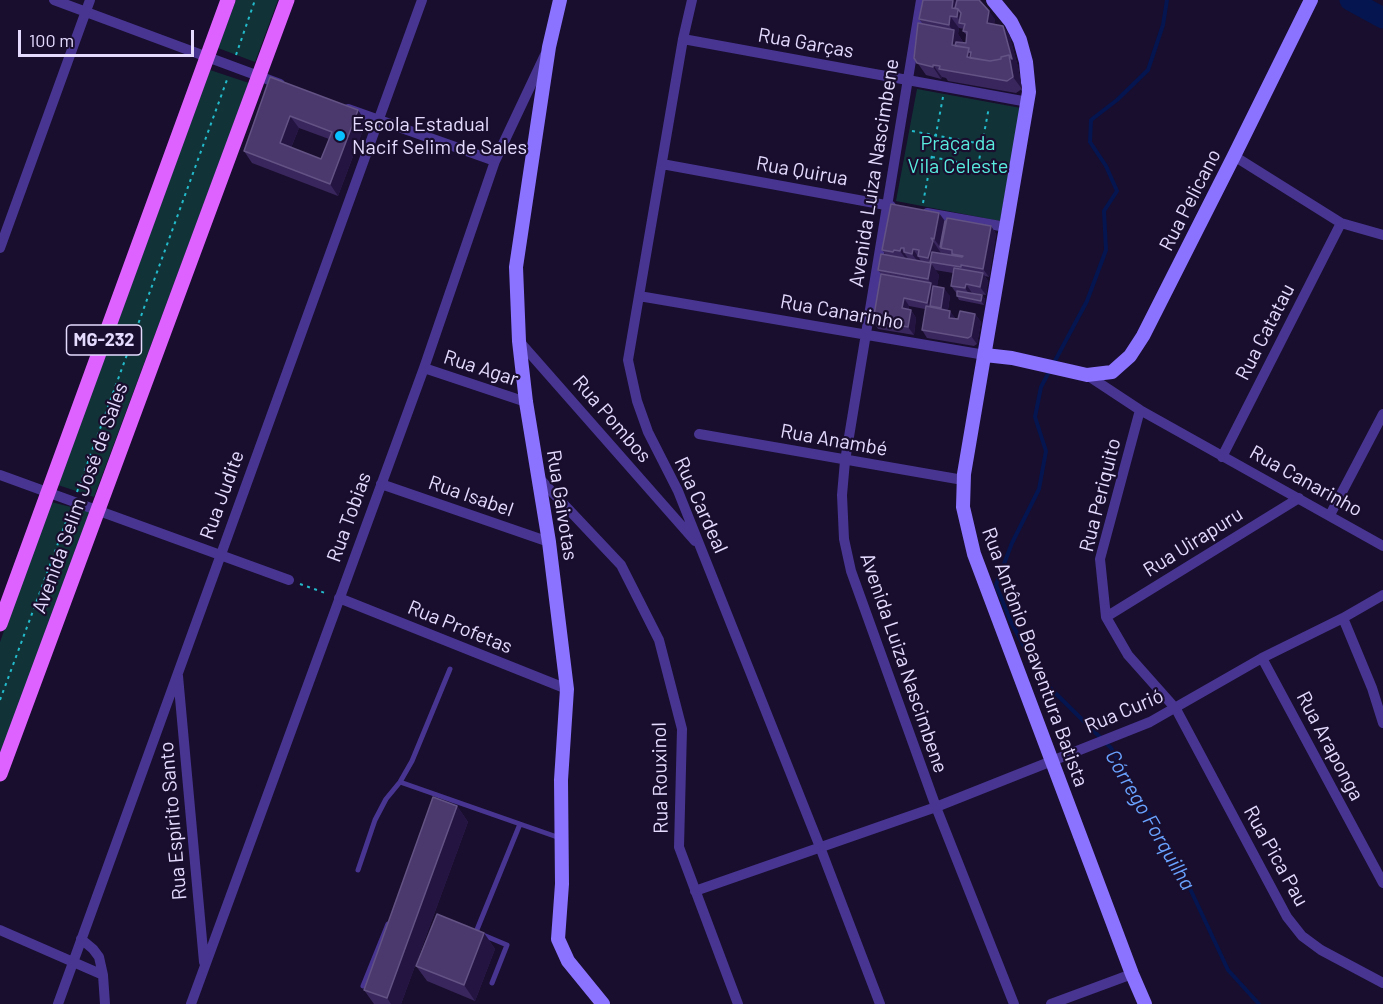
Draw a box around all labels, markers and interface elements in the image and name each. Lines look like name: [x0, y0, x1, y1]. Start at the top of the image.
scale bar: [21, 18, 196, 56]
street label: Rua Garças: [756, 23, 856, 63]
text: 100 m: [29, 29, 74, 51]
street label: Avenida Luiza Nascimbene: [844, 57, 904, 289]
place label: Escola Estadual Nacif Selim de Sales: [352, 112, 527, 159]
marker: Escola Estadual Nacif Selim de Sales: [333, 129, 347, 143]
park label: Praça da Vila Celeste: [908, 131, 1008, 178]
street label: Rua Pelicano: [1154, 145, 1226, 255]
street label: Rua Quirua: [754, 151, 850, 191]
street label: Rua Catatau: [1230, 280, 1300, 384]
street label: Rua Canarinho: [778, 289, 906, 335]
road number: MG-232: [66, 325, 142, 355]
street label: Rua Agar: [441, 345, 521, 391]
street label: Rua Pombos: [568, 371, 656, 467]
street label: Avenida Selim José de Sales: [27, 379, 133, 617]
street label: Rua Anambé: [779, 419, 889, 461]
street label: Rua Periquito: [1074, 436, 1126, 554]
street label: Rua Canarinho: [1245, 440, 1367, 522]
street label: Rua Judite: [195, 447, 249, 543]
street label: Rua Gaivotas: [541, 448, 583, 562]
street label: Rua Cardeal: [669, 453, 733, 557]
street label: Rua Tobias: [322, 469, 376, 565]
street label: Rua Isabel: [425, 470, 517, 522]
street label: Rua Uirapuru: [1139, 502, 1247, 582]
street label: Rua Antônio Boaventura Batista: [977, 524, 1093, 790]
street label: Avenida Luiza Nascimbene: [855, 550, 953, 776]
street label: Rua Profetas: [404, 595, 516, 659]
street label: Rua Curió: [1081, 684, 1167, 738]
street label: Rua Araponga: [1291, 687, 1369, 805]
street label: Rua Rouxinol: [647, 722, 673, 834]
street label: Rua Espírito Santo: [154, 741, 192, 901]
water label: Córrego Forquilha: [1100, 745, 1200, 895]
street label: Rua Pica Pau: [1238, 801, 1314, 911]

